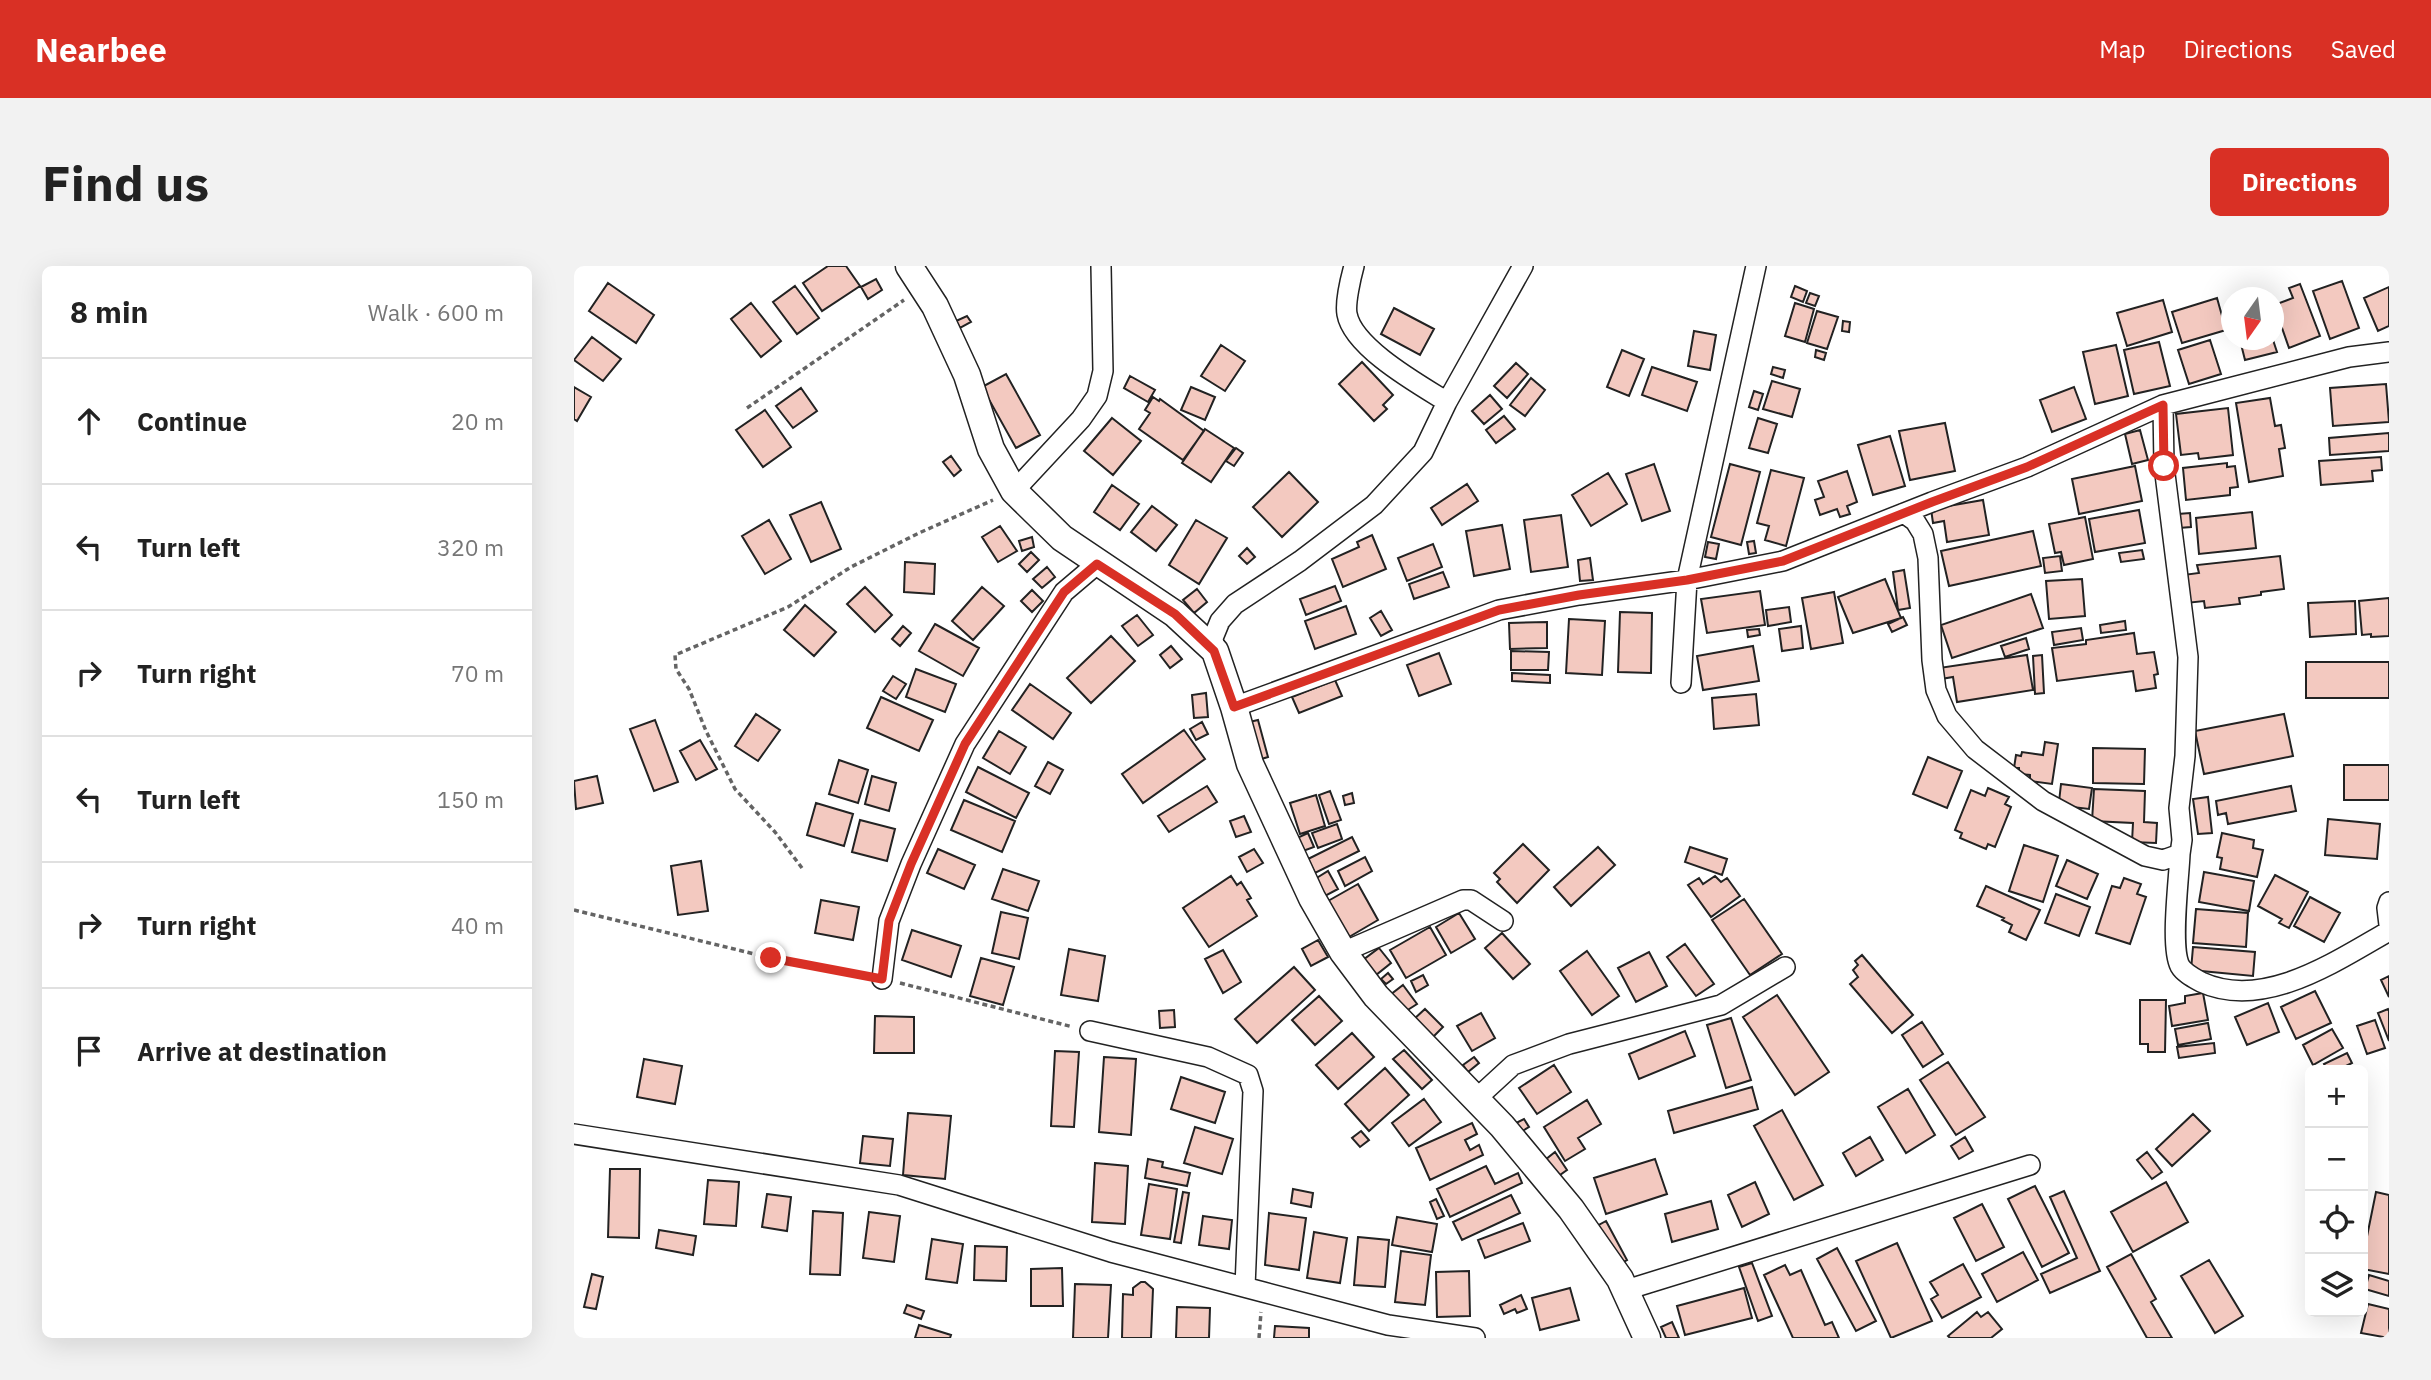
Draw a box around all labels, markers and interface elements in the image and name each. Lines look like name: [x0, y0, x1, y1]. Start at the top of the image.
text: Nearbee: [35, 28, 167, 71]
text: Map: [2099, 33, 2145, 65]
text: Directions: [2183, 33, 2293, 65]
text: Saved: [2331, 33, 2396, 65]
button: Directions: [2210, 148, 2389, 216]
text: Find us: [42, 151, 209, 214]
north arrow: [2221, 287, 2284, 350]
text: 8 min: [70, 292, 148, 331]
text: Walk · 600 m: [368, 297, 504, 327]
icon: ahead: [70, 402, 108, 440]
text: Continue: [137, 404, 247, 438]
text: 20 m: [451, 406, 504, 436]
route start: [2148, 450, 2179, 481]
icon: left: [70, 528, 108, 566]
text: Turn left: [137, 530, 240, 564]
text: 320 m: [437, 532, 504, 562]
icon: right: [70, 654, 108, 692]
text: Turn right: [137, 656, 256, 690]
text: 70 m: [451, 658, 504, 688]
icon: left: [70, 780, 108, 818]
text: Turn left: [137, 782, 240, 816]
text: 150 m: [437, 784, 504, 814]
icon: right: [70, 906, 108, 944]
text: Turn right: [137, 908, 256, 942]
text: 40 m: [451, 910, 504, 940]
route end: [755, 942, 786, 973]
icon: arrive: [70, 1032, 108, 1070]
text: Arrive at destination: [137, 1034, 387, 1068]
map controls: [2305, 1065, 2368, 1317]
button: +: [2305, 1065, 2368, 1128]
button: −: [2305, 1128, 2368, 1191]
button: locate: [2305, 1191, 2368, 1254]
button: layers: [2305, 1254, 2368, 1317]

